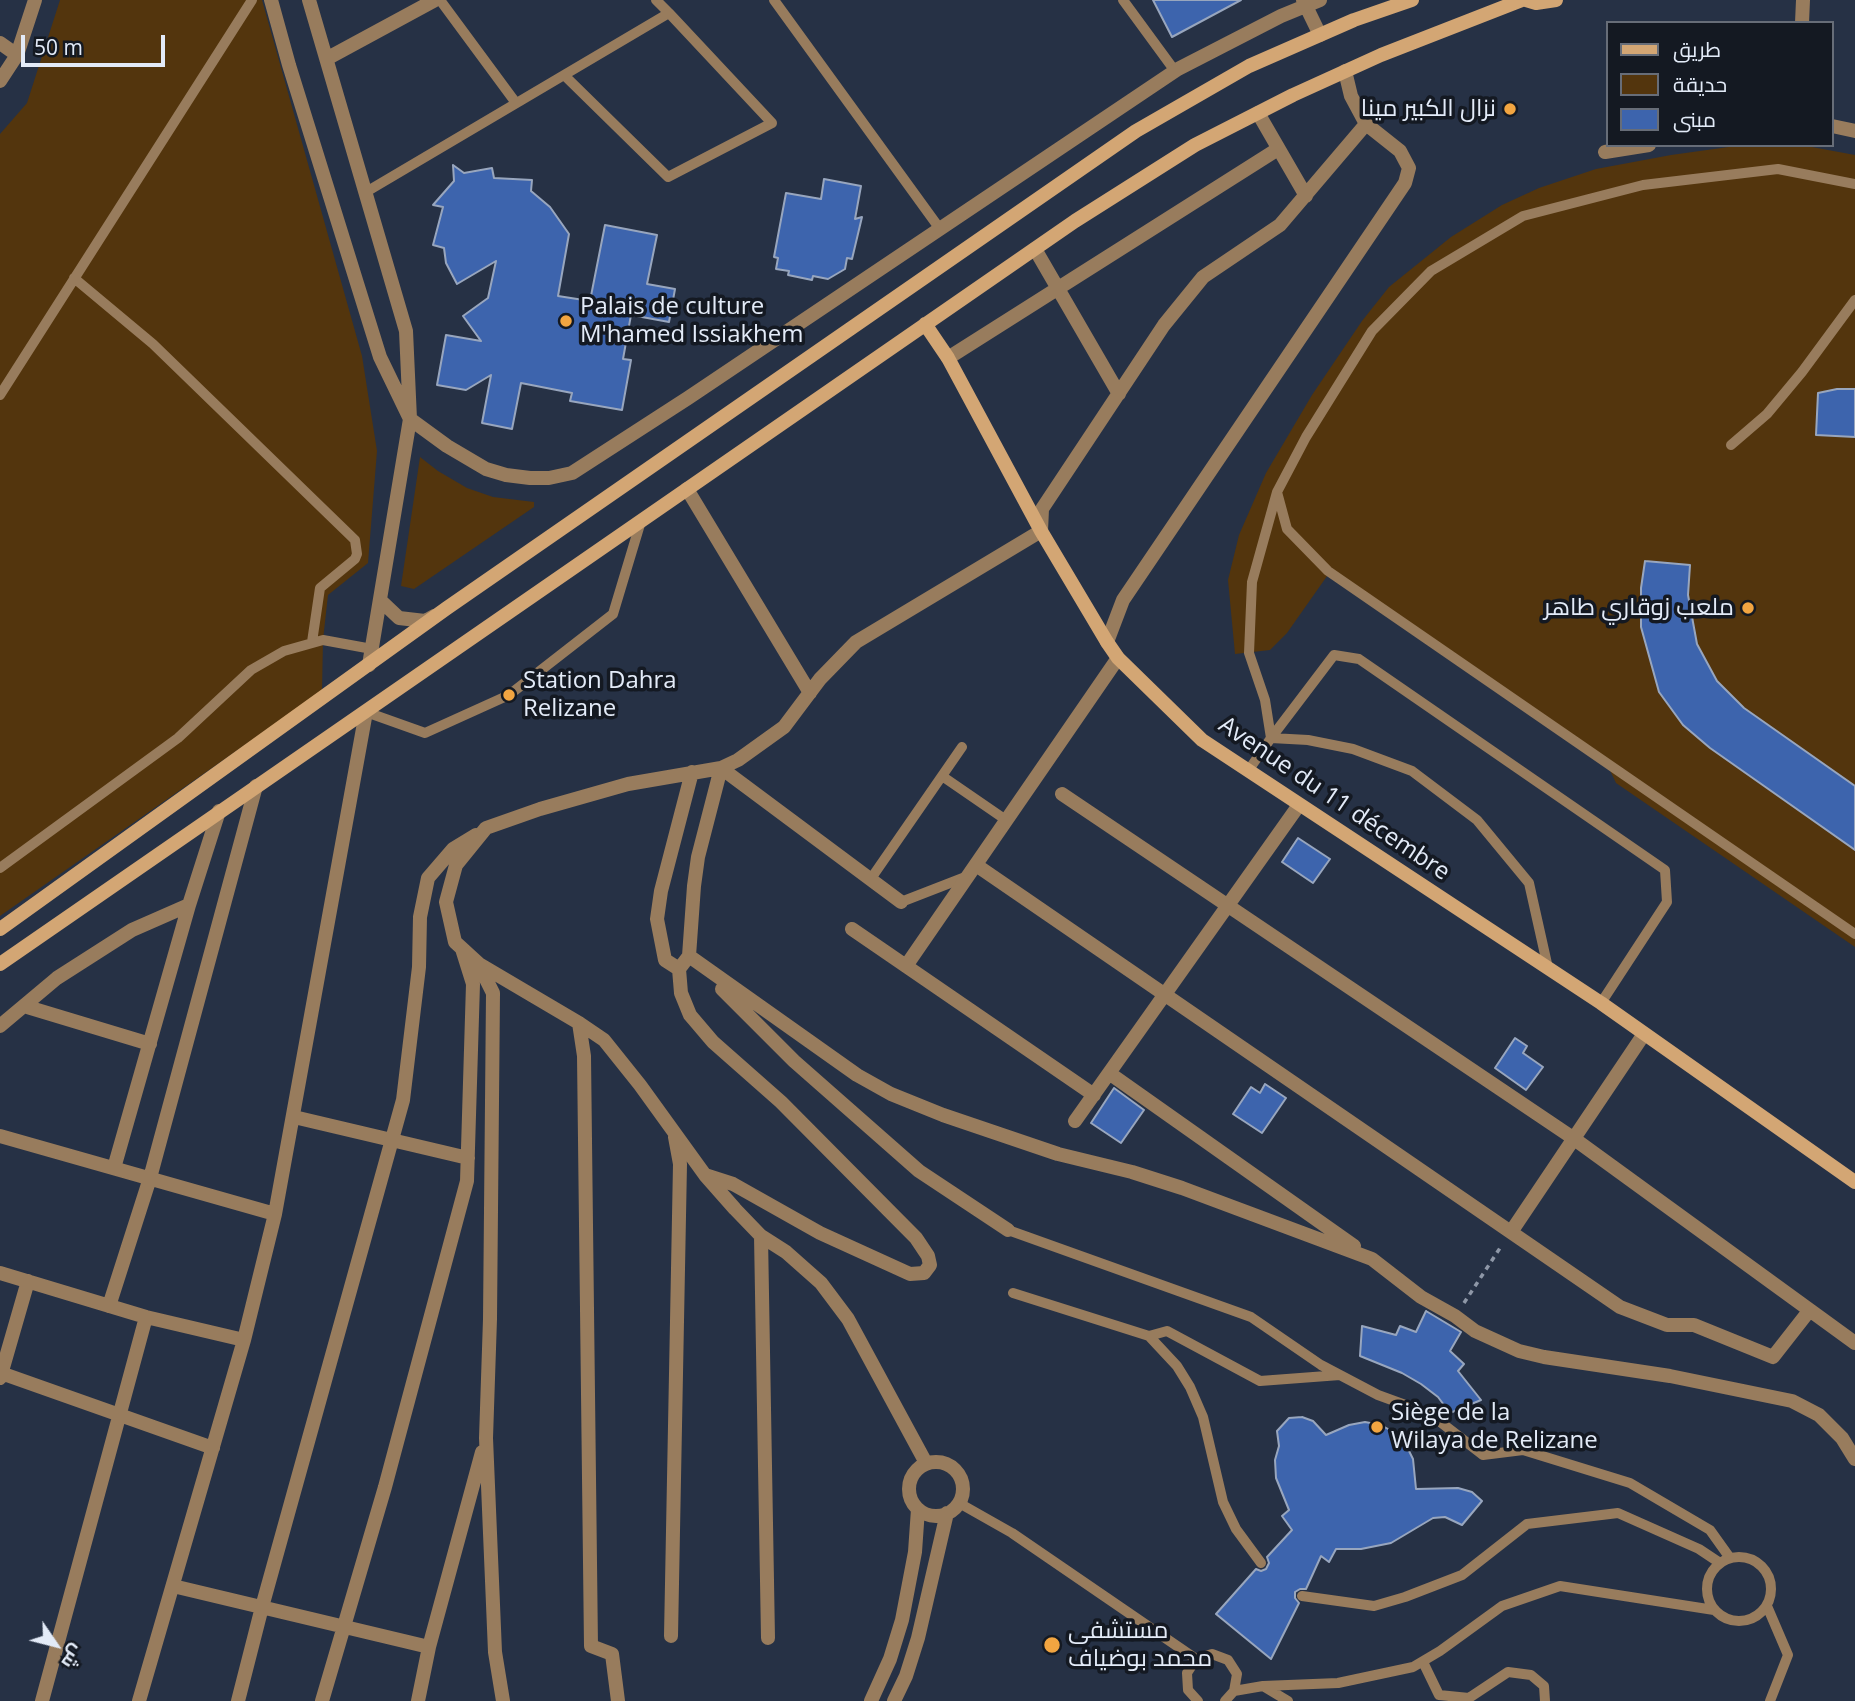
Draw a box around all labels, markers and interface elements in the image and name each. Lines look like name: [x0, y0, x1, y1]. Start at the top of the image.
scale bar: [24, 21, 168, 65]
legend: [1606, 21, 1834, 147]
text: 50 m: [34, 33, 83, 61]
text: طريق: [1673, 35, 1721, 63]
text: حديقة: [1673, 70, 1727, 98]
place label: نزال الكبير مينا: [1361, 95, 1496, 123]
marker: نزال الكبير مينا: [1502, 101, 1518, 117]
text: مبنى: [1673, 105, 1716, 133]
place label: Palais de culture M'hamed Issiakhem: [580, 293, 804, 349]
marker: Palais de culture M'hamed Issiakhem: [558, 313, 574, 329]
place label: ملعب زوقاري طاهر: [1544, 594, 1734, 622]
marker: ملعب زوقاري طاهر: [1740, 600, 1756, 616]
place label: Station Dahra Relizane: [523, 667, 677, 723]
marker: Station Dahra Relizane: [501, 687, 517, 703]
street label: Avenue du 11 décembre: [1213, 711, 1455, 887]
place label: Siège de la Wilaya de Relizane: [1391, 1399, 1598, 1455]
marker: Siège de la Wilaya de Relizane: [1369, 1419, 1385, 1435]
north arrow: [21, 1610, 91, 1680]
place label: مستشفى محمد بوضياف: [1068, 1617, 1212, 1673]
marker: مستشفى محمد بوضياف: [1042, 1635, 1062, 1655]
text: ش: [56, 1640, 91, 1674]

